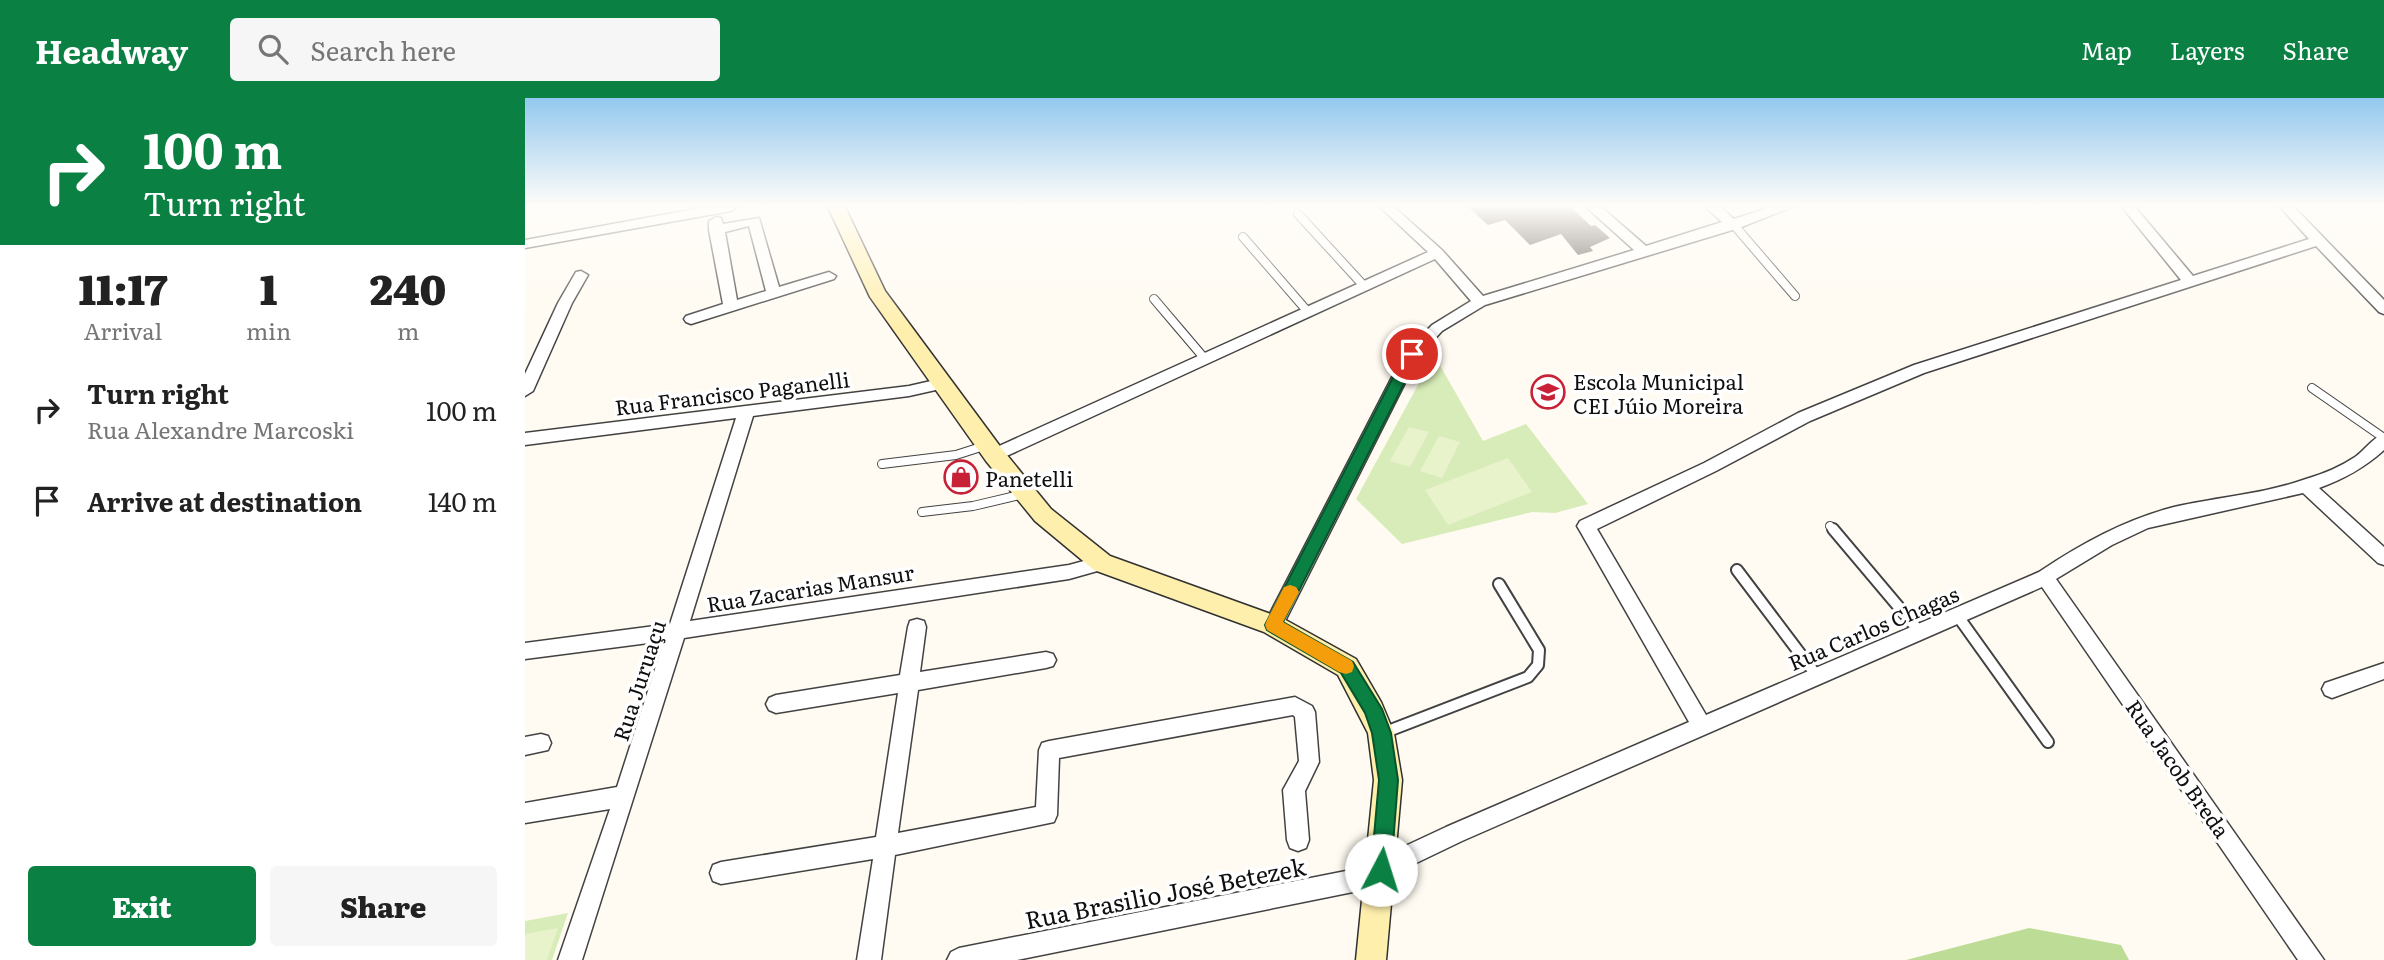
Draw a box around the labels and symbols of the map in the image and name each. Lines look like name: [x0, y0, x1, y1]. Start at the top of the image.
pin: [1382, 324, 1442, 384]
street label: Rua Francisco Paganelli: [613, 362, 851, 422]
place label: Escola Municipal CEI Júio Moreira: [1573, 365, 1744, 420]
school or university icon: Escola Municipal CEI Júio Moreira: [1529, 373, 1567, 411]
shop icon: Panetelli: [942, 458, 980, 496]
place label: Panetelli: [985, 462, 1073, 493]
street label: Rua Zacarias Mansur: [704, 555, 916, 619]
street label: Rua Carlos Chagas: [1783, 577, 1963, 677]
street label: Rua Juruaçu: [604, 615, 672, 745]
street label: Rua Jacob Breda: [2120, 692, 2239, 844]
position arrow: [1344, 833, 1418, 907]
street label: Rua Brasilio José Betezek: [1022, 848, 1309, 936]

